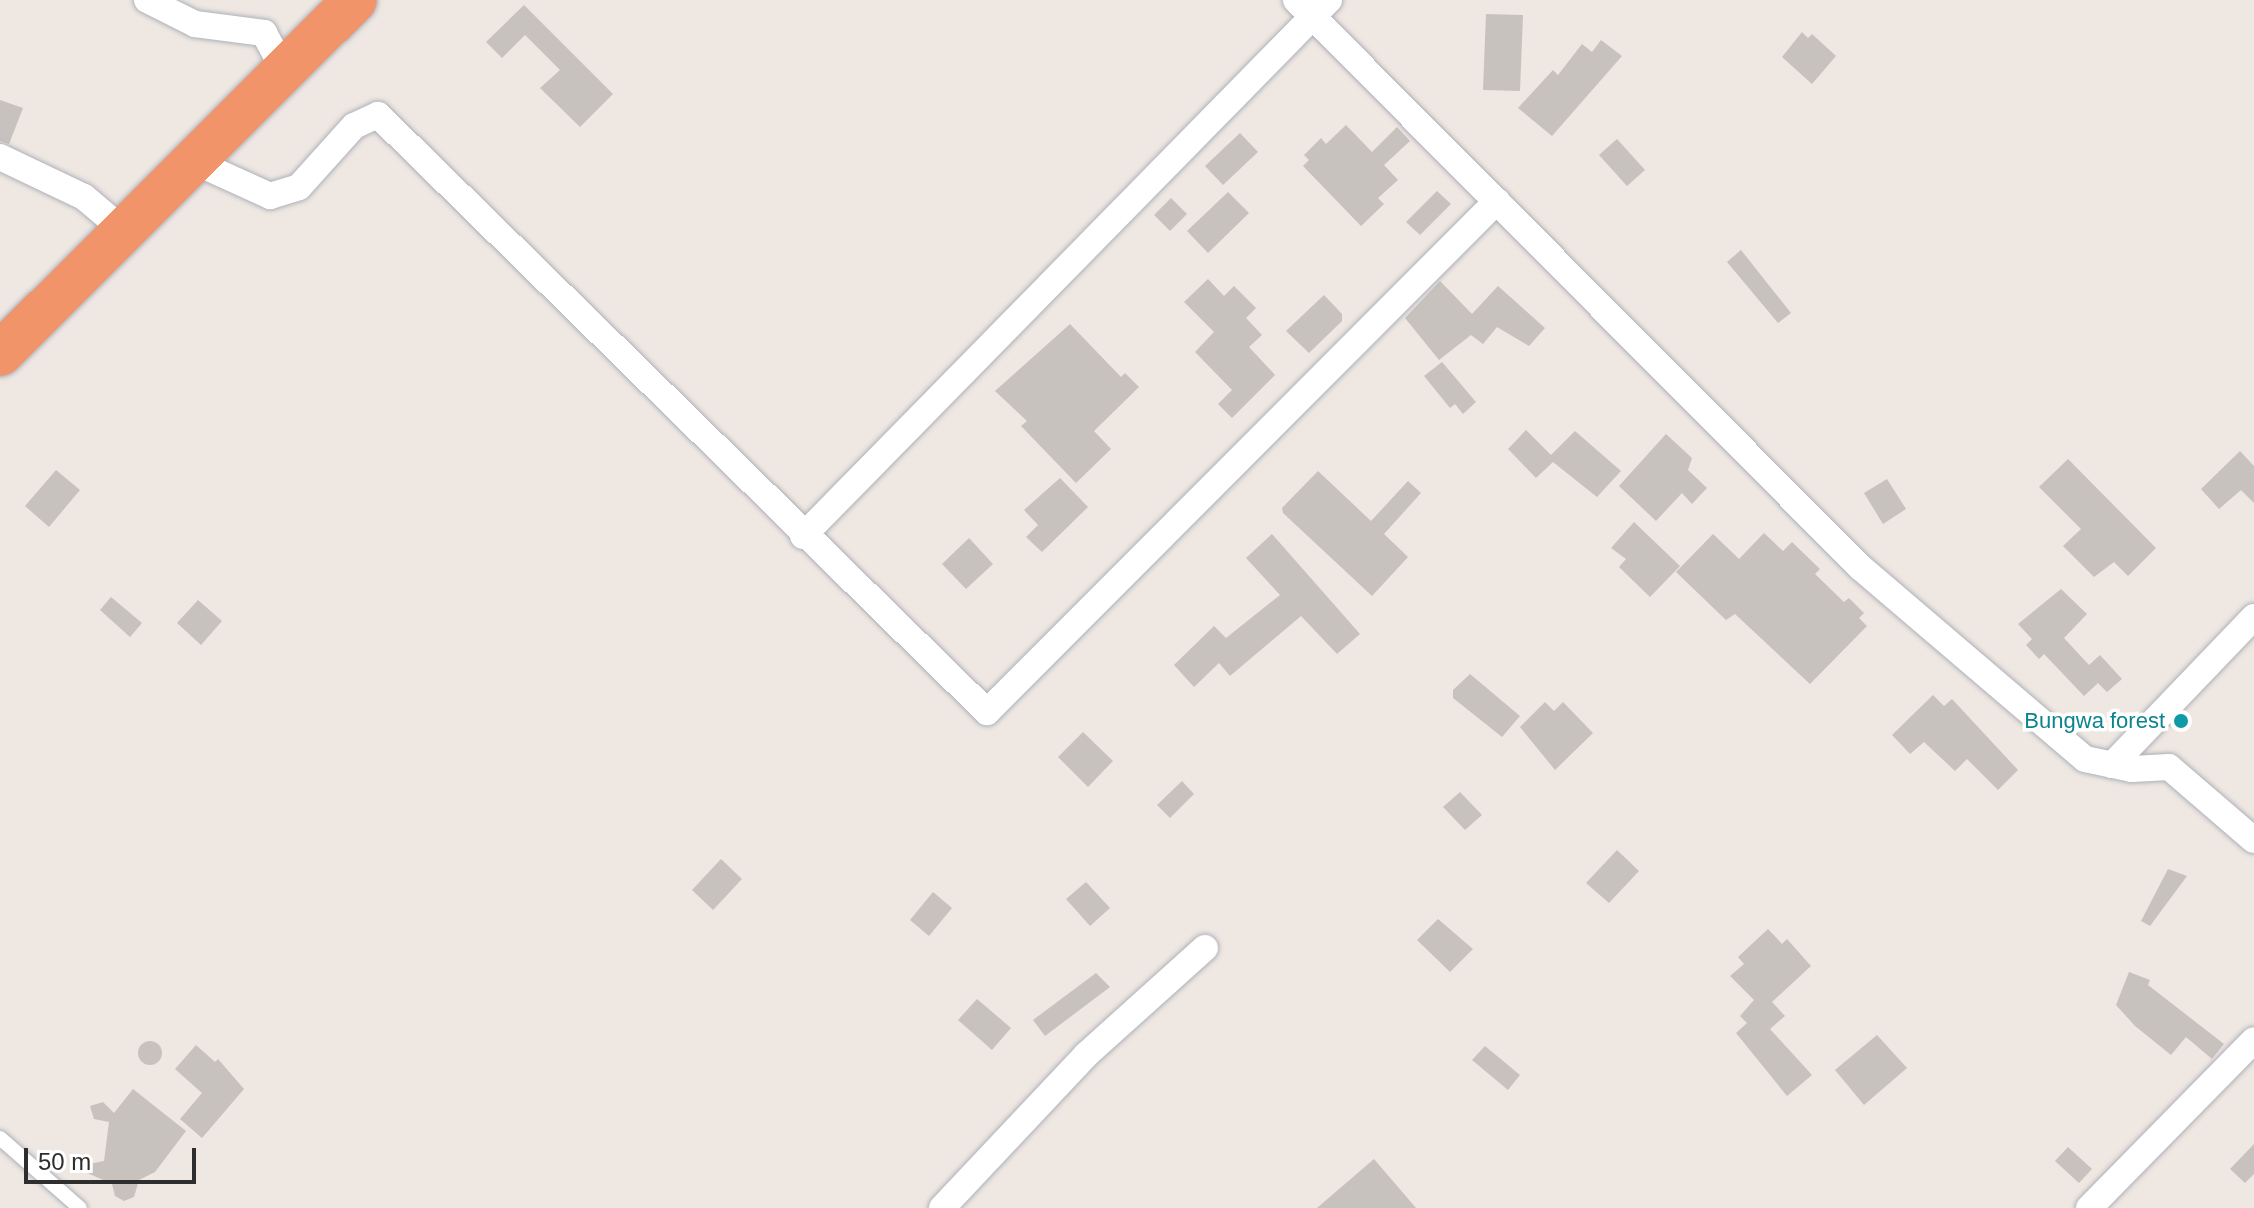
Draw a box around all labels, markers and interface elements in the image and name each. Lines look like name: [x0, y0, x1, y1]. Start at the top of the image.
place label: Bungwa forest: [2024, 708, 2165, 734]
marker: Bungwa forest: [2172, 712, 2190, 730]
scale bar: [28, 1132, 200, 1182]
text: 50 m: [38, 1148, 91, 1175]

